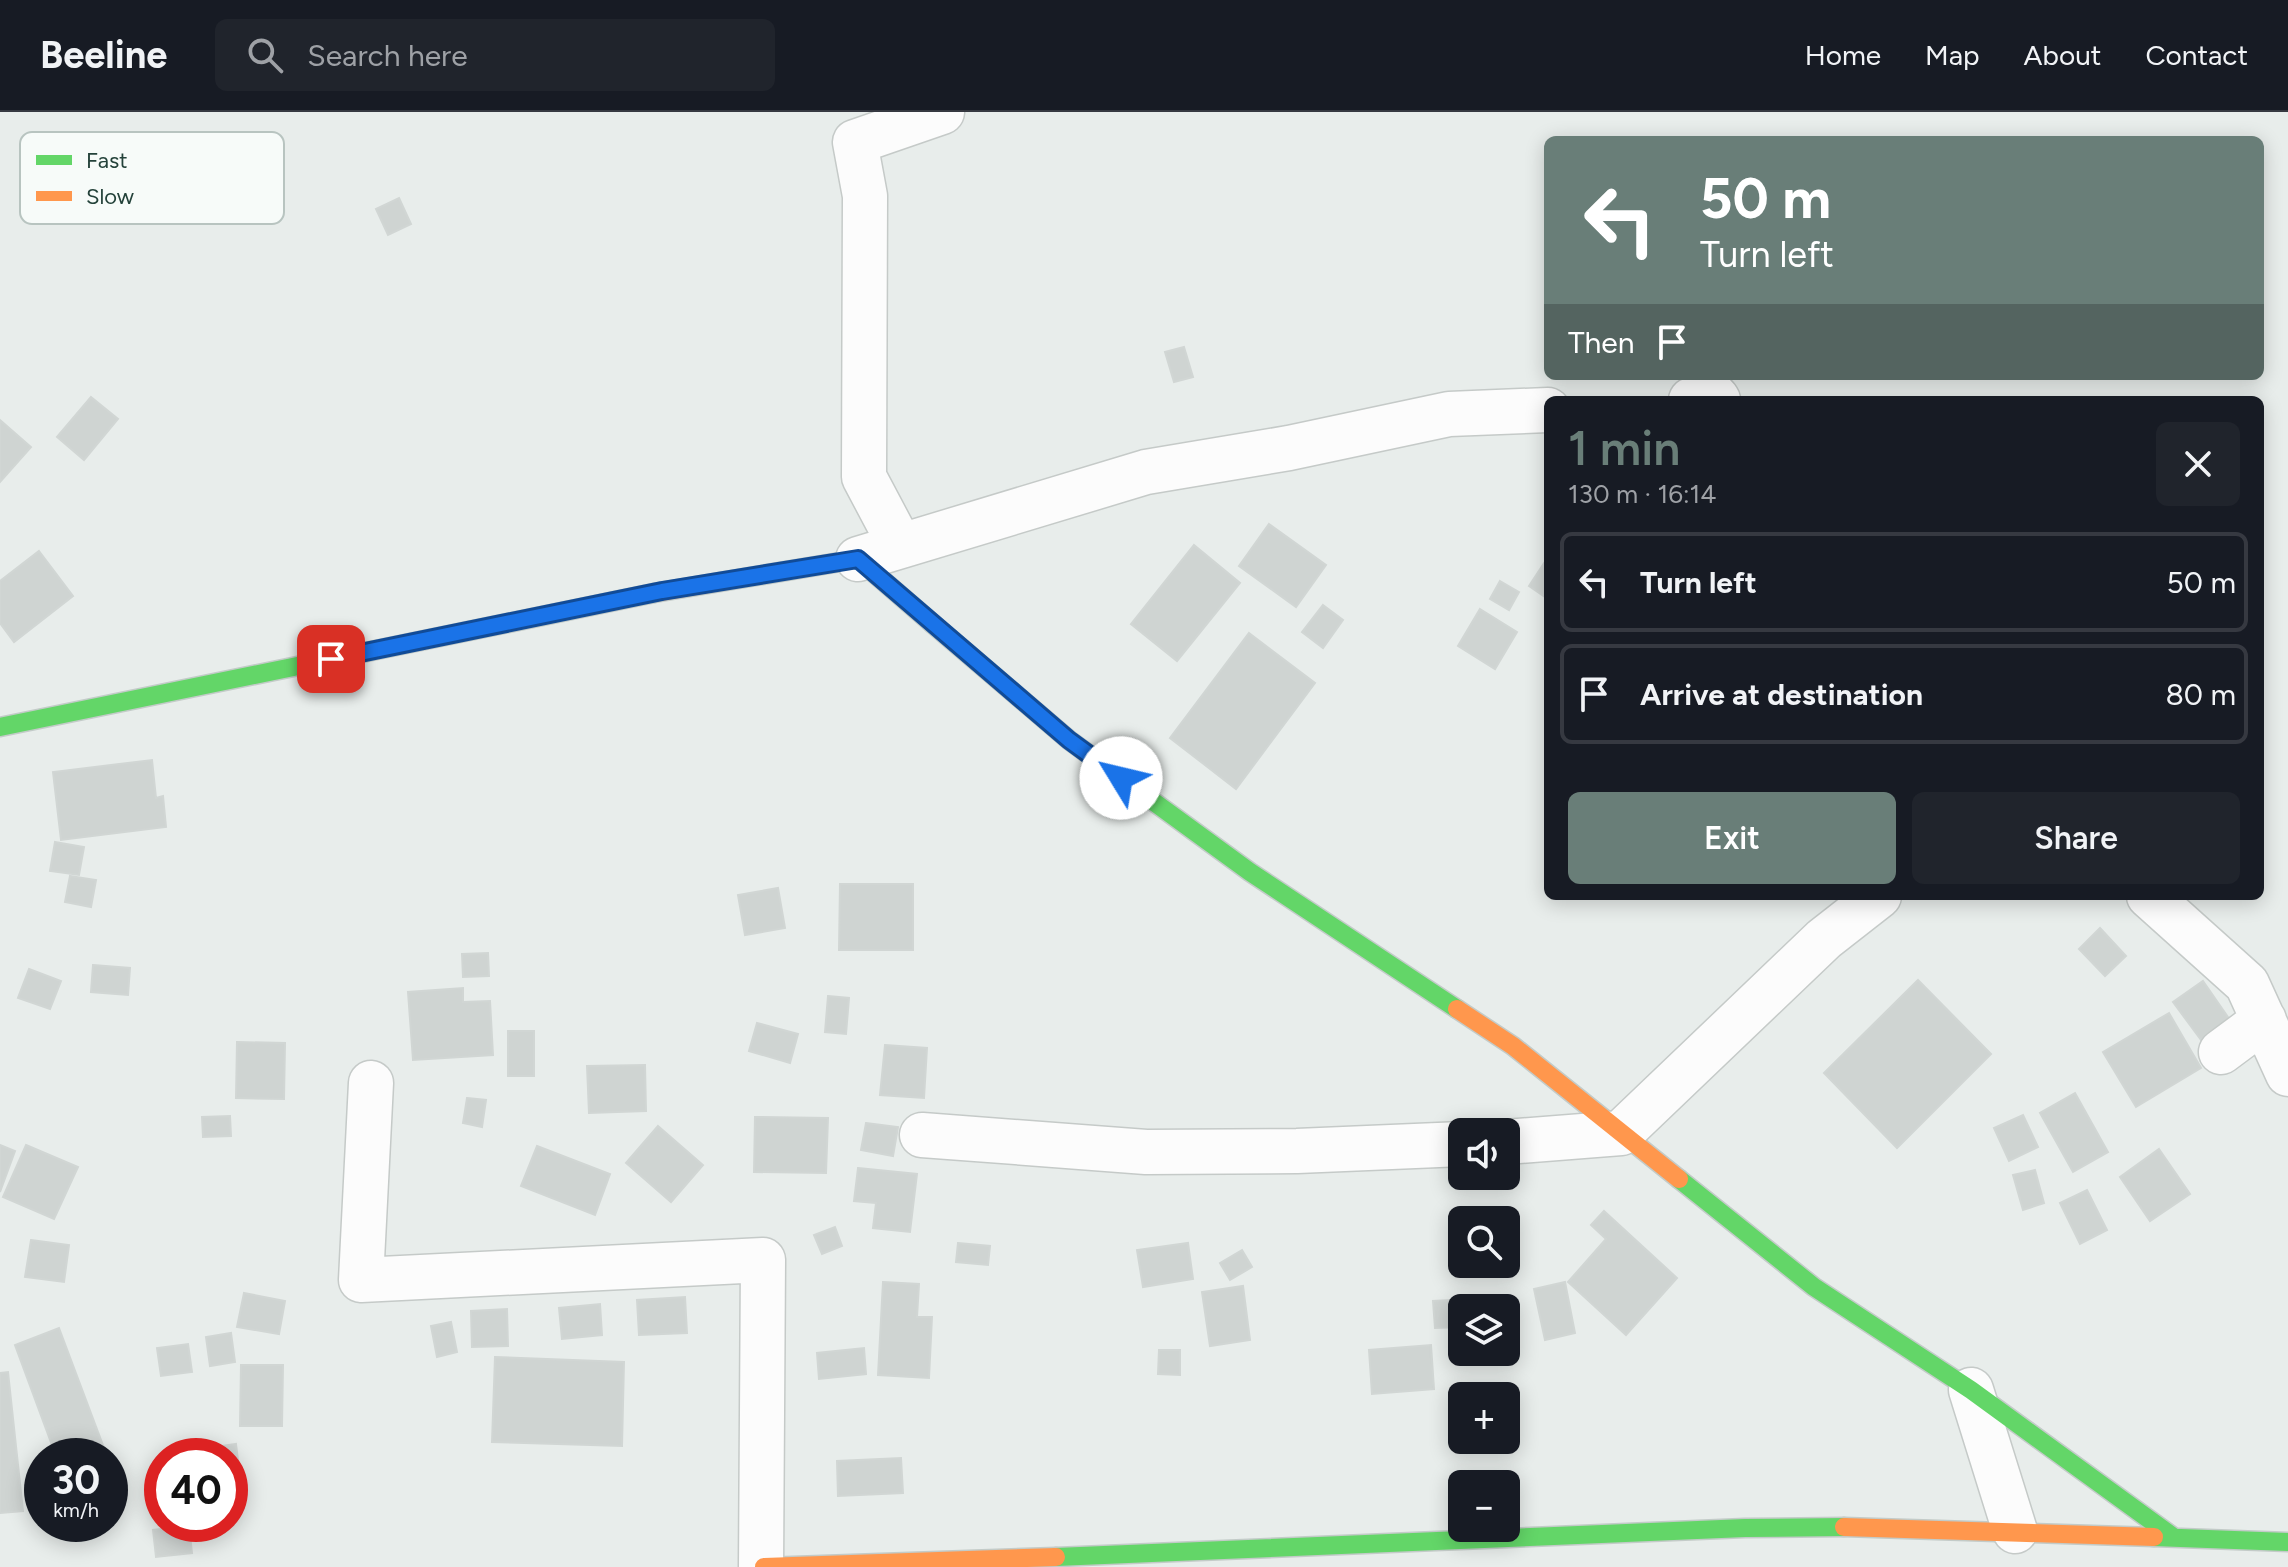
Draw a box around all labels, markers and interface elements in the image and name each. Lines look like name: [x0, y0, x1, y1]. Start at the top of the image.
search box: [215, 19, 775, 91]
text: Beeline: [40, 32, 167, 78]
icon: search: [243, 33, 287, 77]
text: Search here: [307, 37, 468, 74]
text: Home: [1805, 38, 1881, 72]
text: Map: [1925, 38, 1980, 72]
text: About: [2024, 38, 2101, 72]
text: Contact: [2145, 38, 2248, 72]
legend: [20, 132, 284, 224]
text: Fast: [86, 147, 128, 174]
text: 50 m: [1700, 165, 1831, 232]
icon: left: [1568, 168, 1672, 272]
text: Slow: [86, 183, 135, 210]
text: Turn left: [1700, 233, 1834, 276]
icon: arrive: [1650, 320, 1694, 364]
text: Then: [1568, 324, 1634, 361]
text: 1 min: [1568, 419, 1680, 477]
button: close: [2156, 422, 2240, 506]
text: 130 m · 16:14: [1568, 478, 1716, 510]
icon: left: [1572, 560, 1616, 604]
text: Turn left: [1640, 564, 1757, 601]
text: 50 m: [2167, 564, 2236, 601]
pin: [297, 625, 365, 693]
icon: arrive: [309, 637, 353, 681]
icon: arrive: [1572, 672, 1616, 716]
text: Arrive at destination: [1640, 676, 1923, 713]
text: 80 m: [2165, 676, 2236, 713]
position arrow: [1079, 736, 1163, 820]
button: Exit: [1568, 792, 1896, 884]
button: Share: [1912, 792, 2240, 884]
map controls: [1448, 1118, 1520, 1542]
button: sound: [1448, 1118, 1520, 1190]
button: search: [1448, 1206, 1520, 1278]
button: layers: [1448, 1294, 1520, 1366]
button: +: [1448, 1382, 1520, 1454]
speed limit sign: 40: [144, 1438, 248, 1542]
text: 30: [52, 1456, 100, 1504]
button: −: [1448, 1470, 1520, 1542]
text: km/h: [53, 1498, 99, 1522]

